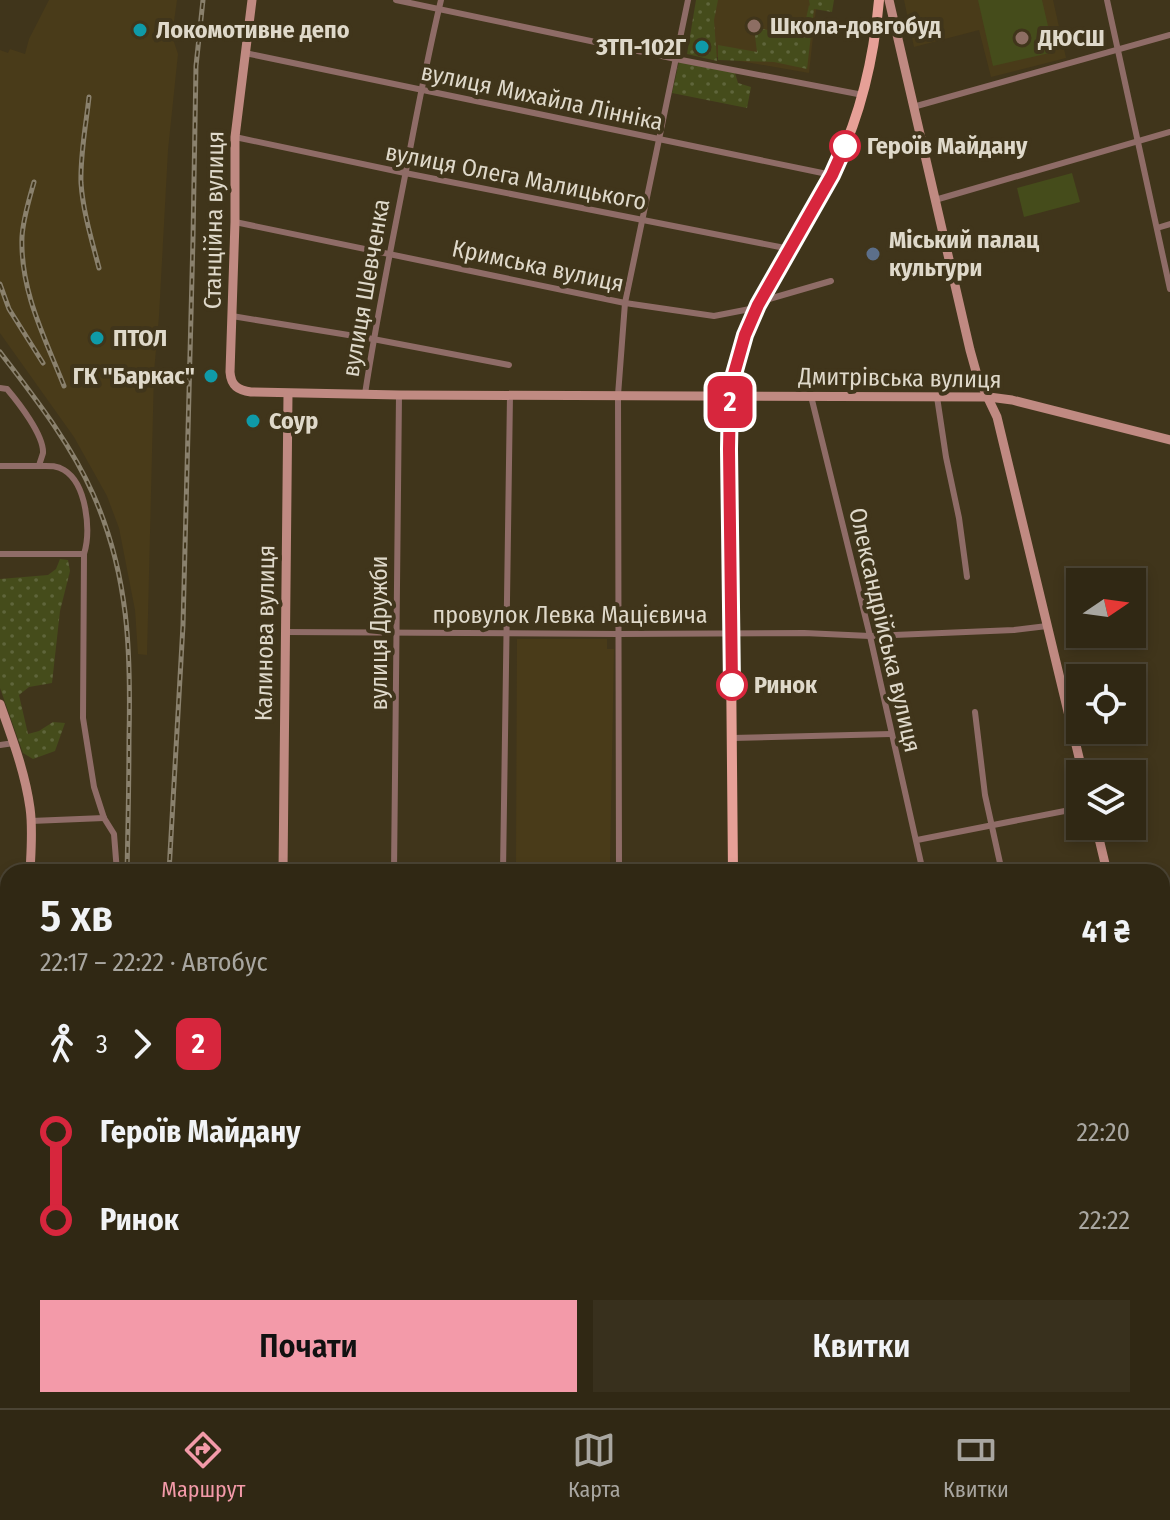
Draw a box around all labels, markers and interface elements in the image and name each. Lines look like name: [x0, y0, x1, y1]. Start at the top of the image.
place label: Школа-довгобуд: [770, 12, 941, 40]
place label: Локомотивне депо: [156, 16, 350, 44]
marker: Школа-довгобуд: [745, 17, 763, 35]
marker: Локомотивне депо: [131, 21, 149, 39]
place label: ДЮСШ: [1037, 24, 1105, 52]
marker: ДЮСШ: [1013, 29, 1031, 47]
place label: ЗТП-102Г: [595, 33, 687, 61]
marker: ЗТП-102Г: [693, 38, 711, 56]
street label: вулиця Михайла Лінніка: [418, 58, 666, 136]
street label: Станційна вулиця: [198, 131, 230, 309]
marker: Героїв Майдану: [830, 131, 860, 161]
place label: Героїв Майдану: [867, 132, 1028, 160]
street label: вулиця Олега Малицького: [383, 138, 649, 216]
street label: вулиця Шевченка: [337, 197, 395, 379]
place label: Міський палац культури: [889, 226, 1040, 282]
street label: Кримська вулиця: [450, 234, 626, 298]
marker: Міський палац культури: [864, 245, 882, 263]
place label: ПТОЛ: [113, 324, 167, 352]
marker: ПТОЛ: [88, 329, 106, 347]
place label: ГК "Баркас": [73, 362, 195, 390]
street label: Дмитрівська вулиця: [797, 362, 1002, 394]
marker: ГК "Баркас": [202, 367, 220, 385]
line badge: 2: [704, 376, 756, 428]
text: 2: [724, 385, 736, 418]
place label: Соур: [269, 407, 318, 435]
marker: Соур: [244, 412, 262, 430]
street label: Олександрійська вулиця: [843, 505, 927, 755]
street label: Калинова вулиця: [249, 545, 281, 721]
street label: вулиця Дружби: [365, 556, 393, 710]
north arrow: [1066, 568, 1146, 648]
map controls: [1066, 568, 1146, 840]
street label: провулок Левка Мацієвича: [432, 601, 708, 629]
button: locate: [1066, 664, 1146, 744]
marker: Ринок: [717, 670, 747, 700]
place label: Ринок: [754, 671, 818, 699]
button: layers: [1066, 760, 1146, 840]
text: 5 хв: [40, 890, 113, 943]
text: 41 ₴: [1082, 914, 1130, 950]
text: 22:17 – 22:22 · Автобус: [40, 947, 268, 978]
icon: walk: [40, 1022, 84, 1066]
icon: forward: [120, 1022, 164, 1066]
text: 2: [192, 1027, 205, 1060]
text: 3: [96, 1029, 108, 1060]
text: Героїв Майдану: [100, 1114, 300, 1150]
text: 22:20: [1077, 1117, 1130, 1148]
text: Ринок: [100, 1202, 179, 1238]
text: 22:22: [1079, 1205, 1130, 1236]
button: Почати: [40, 1300, 577, 1392]
button: Квитки: [593, 1300, 1130, 1392]
tab: Маршрут: [161, 1428, 245, 1503]
tab: Карта: [568, 1428, 621, 1503]
tab: Квитки: [943, 1428, 1009, 1503]

